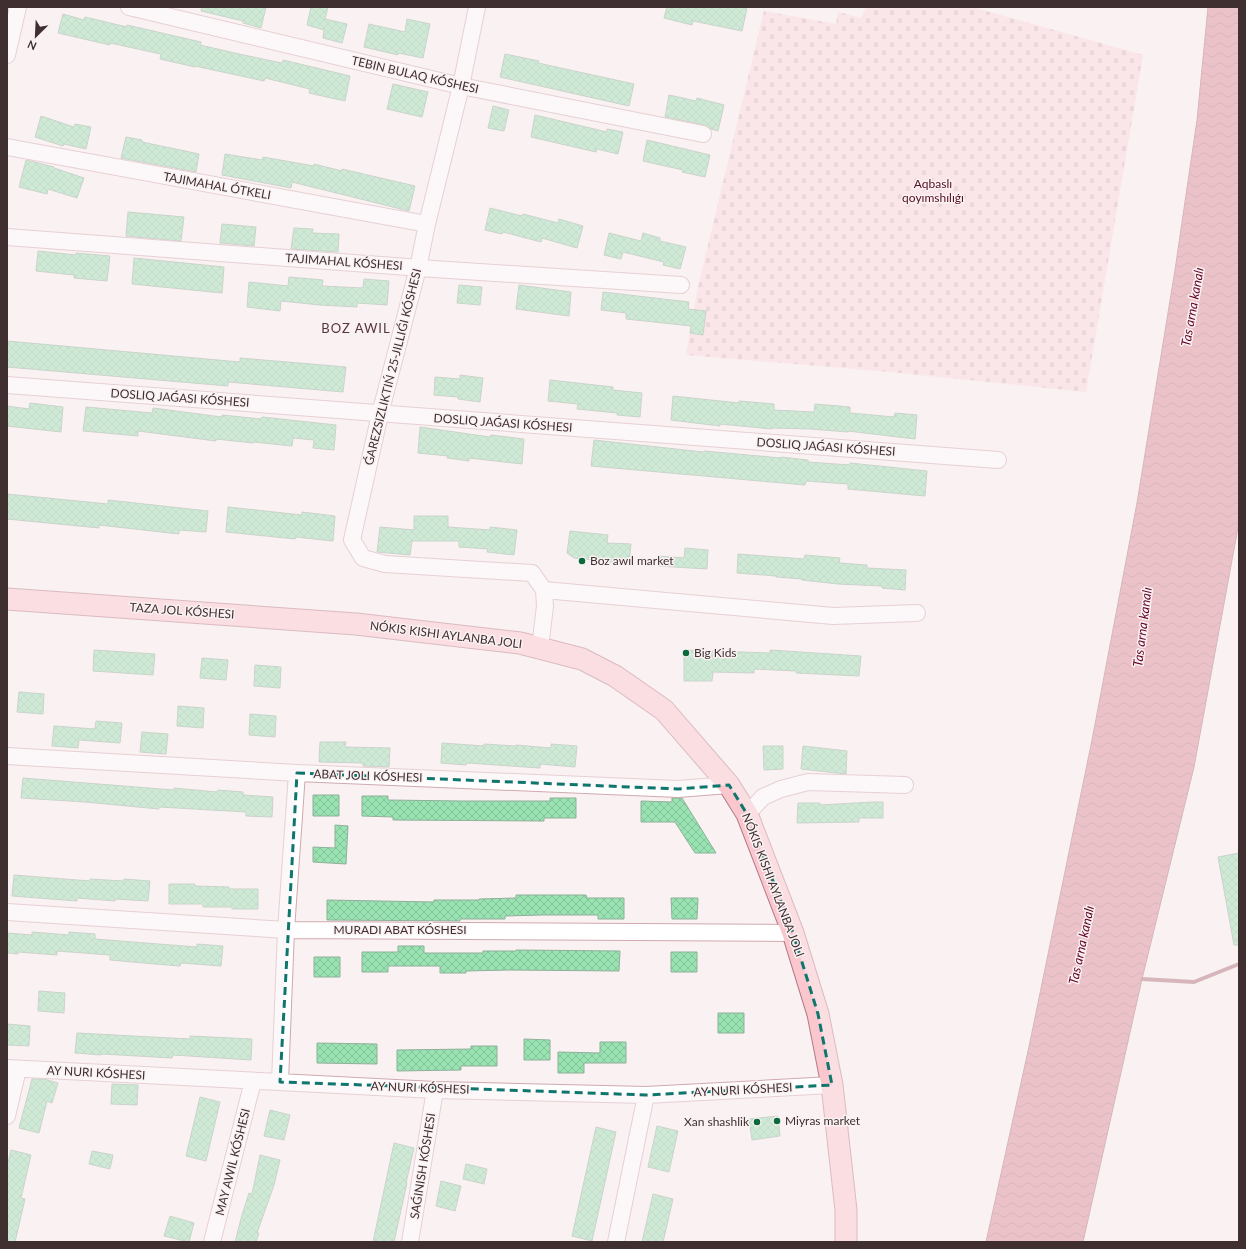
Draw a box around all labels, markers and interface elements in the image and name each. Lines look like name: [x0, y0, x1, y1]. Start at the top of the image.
north arrow: [16, 16, 56, 56]
text: N: [25, 38, 38, 53]
street label: TEBIN BULAQ KÓSHESI: [350, 53, 480, 96]
street label: TAJIMAHAL ÓTKELI: [162, 169, 272, 202]
park label: Aqbaslı qoyımshılıǵı: [902, 176, 964, 205]
street label: TAJIMAHAL KÓSHESI: [285, 250, 403, 273]
water label: Tas arna kanalı: [1177, 266, 1207, 348]
street label: ǴAREZSIZLIKTIŃ 25-JILLIǴI KÓSHESI: [361, 267, 424, 467]
district label: BOZ AWIL: [321, 320, 391, 336]
street label: DOSLIQ JAǴASI KÓSHESI: [110, 385, 250, 410]
street label: DOSLIQ JAǴASI KÓSHESI: [433, 410, 573, 435]
street label: DOSLIQ JAǴASI KÓSHESI: [756, 434, 896, 459]
place label: Boz awıl market: [590, 553, 674, 568]
marker: Boz awıl market: [577, 556, 587, 566]
water label: Tas arna kanalı: [1129, 586, 1155, 668]
street label: TAZA JOL KÓSHESI: [129, 599, 235, 622]
street label: NÓKIS KISHI AYLANBA JOLI: [369, 618, 523, 651]
place label: Big Kids: [694, 645, 737, 660]
marker: Big Kids: [681, 648, 691, 658]
street label: ABAT JOLI KÓSHESI: [313, 766, 423, 785]
street label: NÓKIS KISHI AYLANBA JOLI: [739, 811, 808, 959]
water label: Tas arna kanalı: [1065, 904, 1097, 986]
street label: MURADI ABAT KÓSHESI: [333, 922, 467, 937]
street label: AY NURI KÓSHESI: [46, 1062, 146, 1083]
street label: AY NURI KÓSHESI: [370, 1078, 470, 1097]
street label: AY NURI KÓSHESI: [693, 1079, 793, 1100]
street label: MAY AWIL KÓSHESI: [212, 1107, 253, 1217]
street label: SAǴINISH KÓSHESI: [407, 1112, 438, 1220]
place label: Miyras market: [785, 1113, 861, 1128]
place label: Xan shashlik: [684, 1114, 750, 1129]
marker: Miyras market: [772, 1116, 782, 1126]
marker: Xan shashlik: [752, 1117, 762, 1127]

